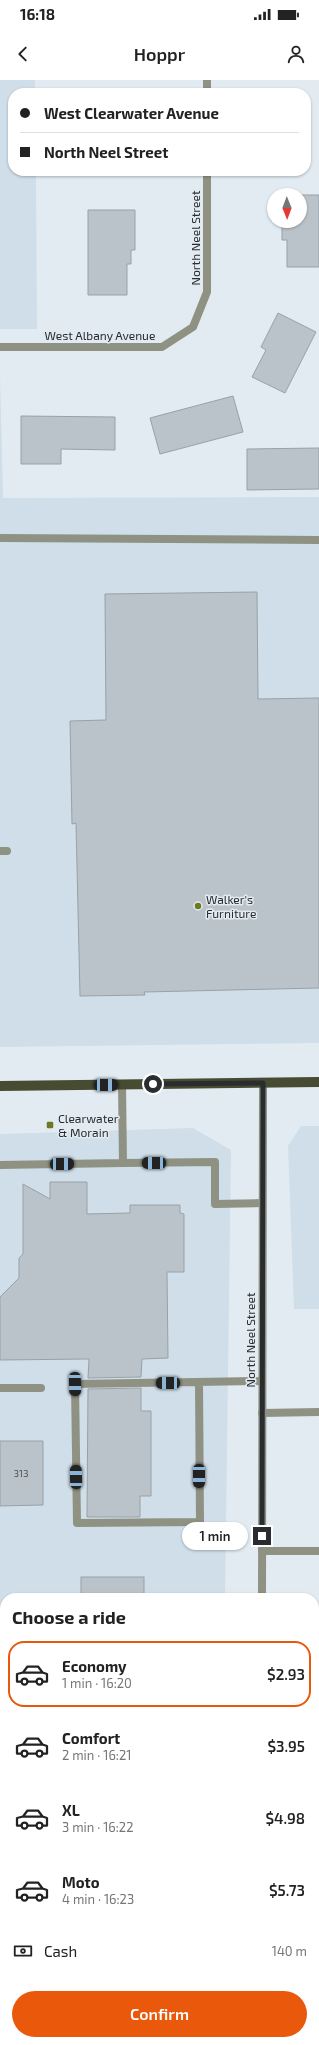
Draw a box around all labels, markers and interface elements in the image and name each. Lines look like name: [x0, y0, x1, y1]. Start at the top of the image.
text: 16:18: [20, 5, 55, 23]
icon: back: [12, 43, 34, 65]
text: Hoppr: [134, 43, 185, 65]
icon: person: [285, 43, 307, 65]
text: West Clearwater Avenue: [44, 104, 219, 122]
text: North Neel Street: [44, 143, 168, 161]
north arrow: [267, 188, 307, 228]
map controls: [267, 188, 307, 228]
street label: North Neel Street: [188, 190, 202, 285]
street label: West Albany Avenue: [45, 328, 155, 342]
place label: Walker's Furniture: [206, 892, 256, 920]
marker: Walker's Furniture: [193, 901, 203, 911]
route start: [144, 1075, 162, 1093]
car: [94, 1079, 118, 1091]
place label: Clearwater & Morain: [58, 1111, 119, 1139]
marker: Clearwater & Morain: [45, 1120, 55, 1130]
car: [142, 1157, 166, 1169]
car: [50, 1158, 74, 1170]
street label: North Neel Street: [243, 1292, 257, 1387]
car: [69, 1372, 81, 1396]
car: [156, 1377, 180, 1389]
car: [193, 1464, 205, 1488]
car: [70, 1465, 82, 1489]
house number: 313: [13, 1467, 29, 1479]
callout: 1 min: [182, 1522, 248, 1550]
route end: [253, 1527, 271, 1545]
text: 1 min: [200, 1528, 230, 1544]
text: Choose a ride: [12, 1606, 126, 1628]
icon: car: [14, 1656, 50, 1692]
text: Economy: [62, 1657, 127, 1675]
text: $2.93: [267, 1665, 305, 1683]
text: 1 min · 16:20: [62, 1675, 132, 1691]
icon: car: [14, 1728, 50, 1764]
text: Comfort: [62, 1729, 120, 1747]
text: $3.95: [267, 1737, 305, 1755]
text: 2 min · 16:21: [62, 1747, 131, 1763]
icon: car: [14, 1800, 50, 1836]
text: XL: [62, 1801, 80, 1819]
text: $4.98: [265, 1809, 305, 1827]
text: 3 min · 16:22: [62, 1819, 133, 1835]
icon: car: [14, 1872, 50, 1908]
text: Moto: [62, 1873, 100, 1891]
text: $5.73: [269, 1881, 305, 1899]
text: 4 min · 16:23: [62, 1891, 134, 1907]
icon: cash: [12, 1940, 34, 1962]
text: Cash: [44, 1942, 77, 1960]
text: 140 m: [272, 1943, 307, 1959]
button: Confirm: [12, 1991, 307, 2037]

